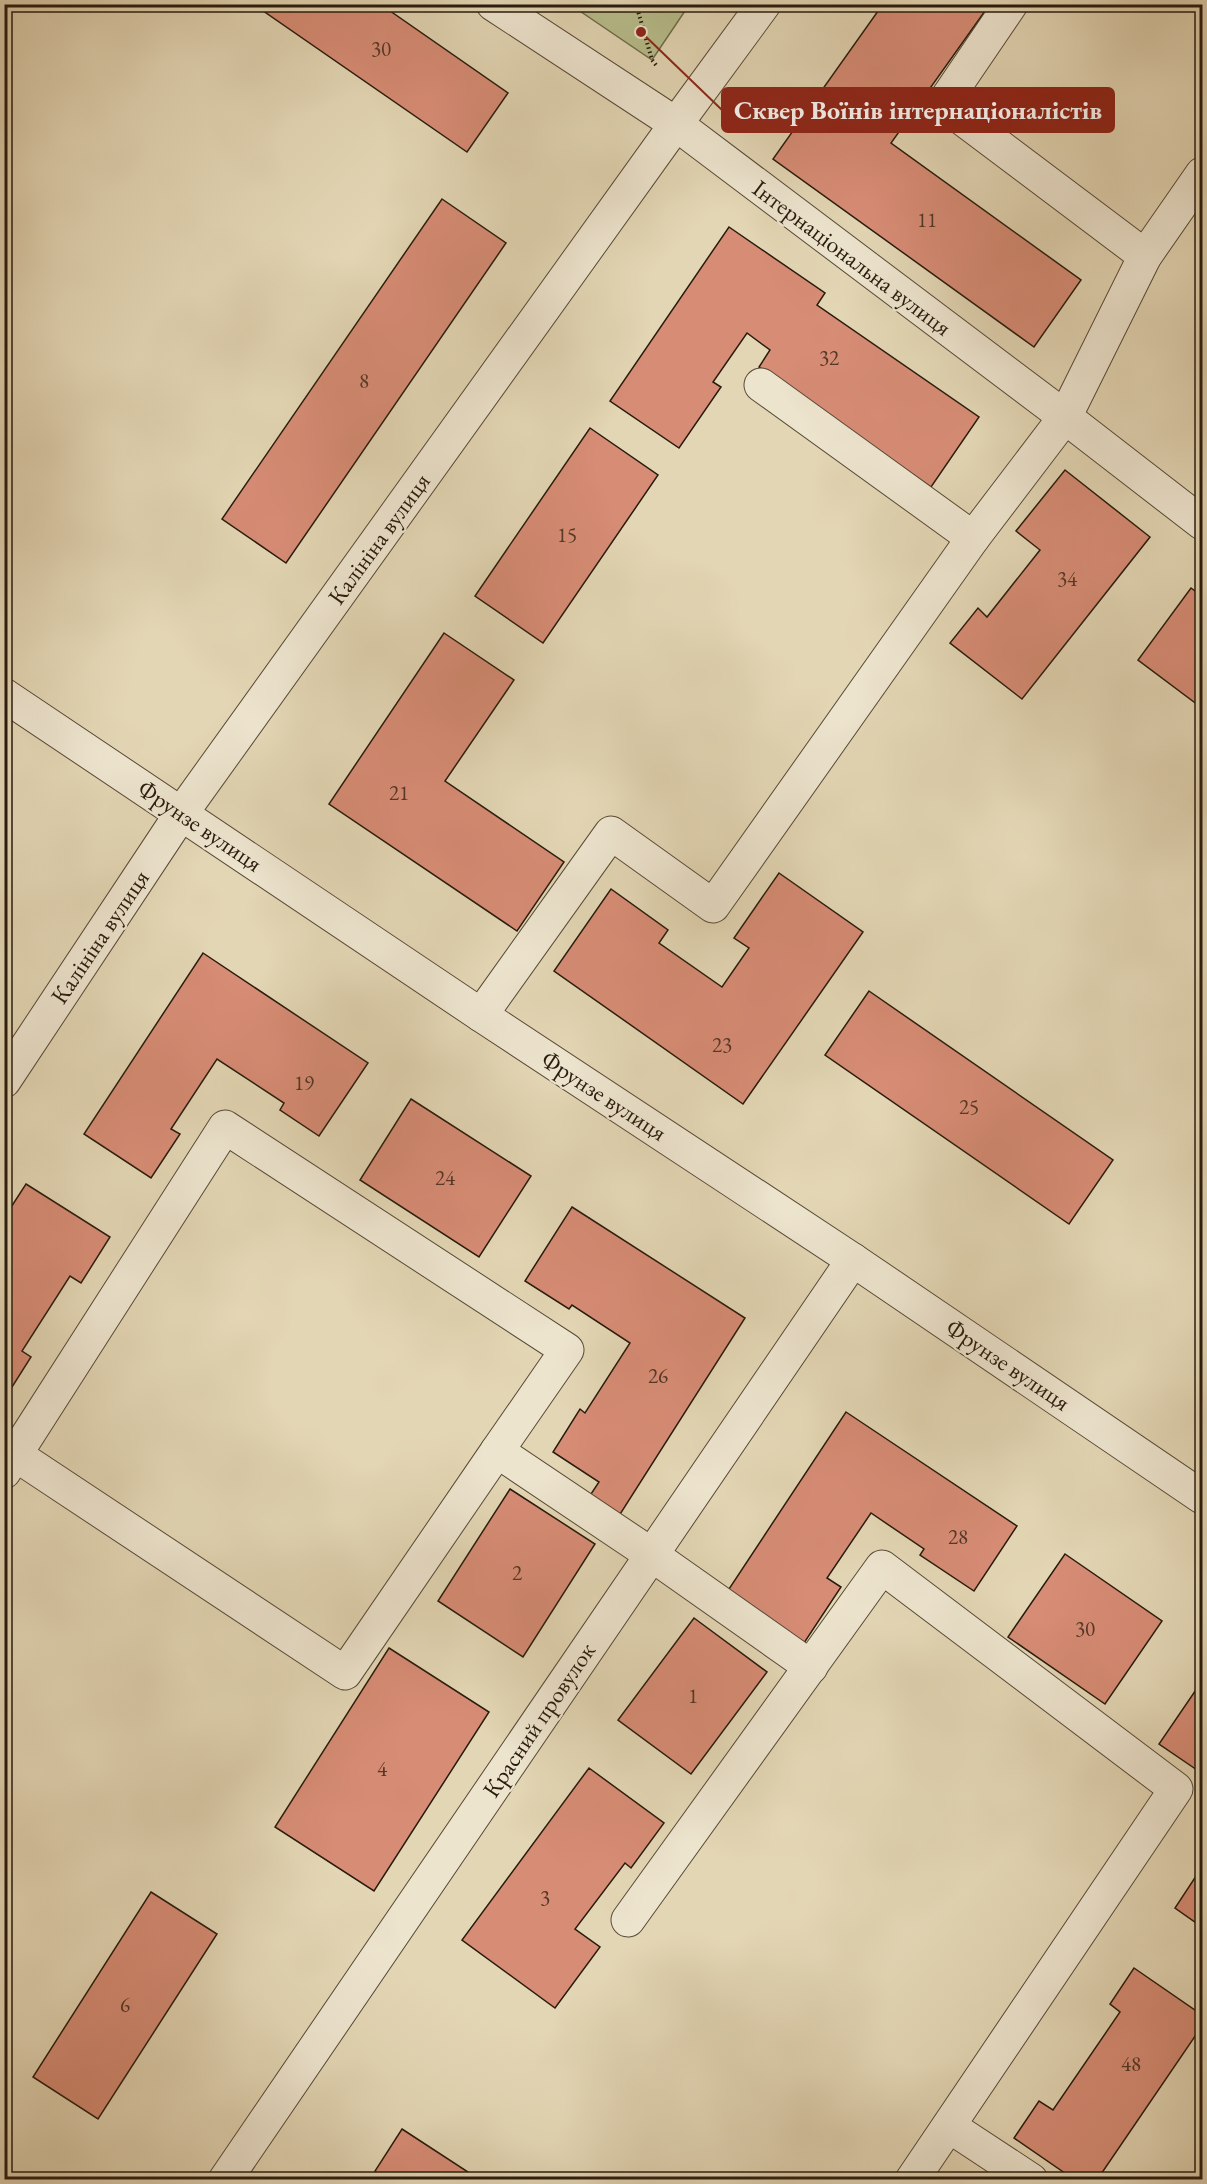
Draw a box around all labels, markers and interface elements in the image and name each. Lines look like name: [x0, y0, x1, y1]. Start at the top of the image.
house number: 30: [371, 35, 391, 62]
callout: Сквер Воїнів інтернаціоналістів: [722, 88, 1114, 132]
text: Сквер Воїнів інтернаціоналістів: [734, 93, 1102, 127]
street label: Інтернаціональна вулиця: [747, 173, 958, 343]
house number: 11: [917, 206, 937, 233]
house number: 32: [819, 344, 839, 371]
house number: 8: [359, 367, 369, 394]
street label: Калініна вулиця: [320, 467, 437, 611]
house number: 15: [557, 521, 577, 548]
house number: 34: [1057, 565, 1078, 592]
street label: Фрунзе вулиця: [132, 773, 269, 879]
house number: 21: [389, 779, 409, 806]
street label: Калініна вулиця: [43, 864, 156, 1010]
house number: 23: [712, 1031, 732, 1058]
street label: Фрунзе вулиця: [536, 1043, 673, 1148]
house number: 19: [294, 1069, 314, 1096]
house number: 25: [959, 1093, 979, 1120]
house number: 24: [435, 1164, 456, 1191]
street label: Фрунзе вулиця: [940, 1312, 1077, 1418]
house number: 26: [648, 1362, 668, 1389]
house number: 28: [948, 1523, 968, 1550]
house number: 2: [512, 1559, 522, 1586]
house number: 30: [1075, 1615, 1095, 1642]
street label: Красний провулок: [475, 1636, 602, 1803]
house number: 1: [688, 1682, 698, 1709]
house number: 4: [377, 1755, 388, 1782]
house number: 3: [540, 1884, 550, 1911]
house number: 6: [120, 1991, 130, 2018]
house number: 48: [1121, 2050, 1141, 2077]

